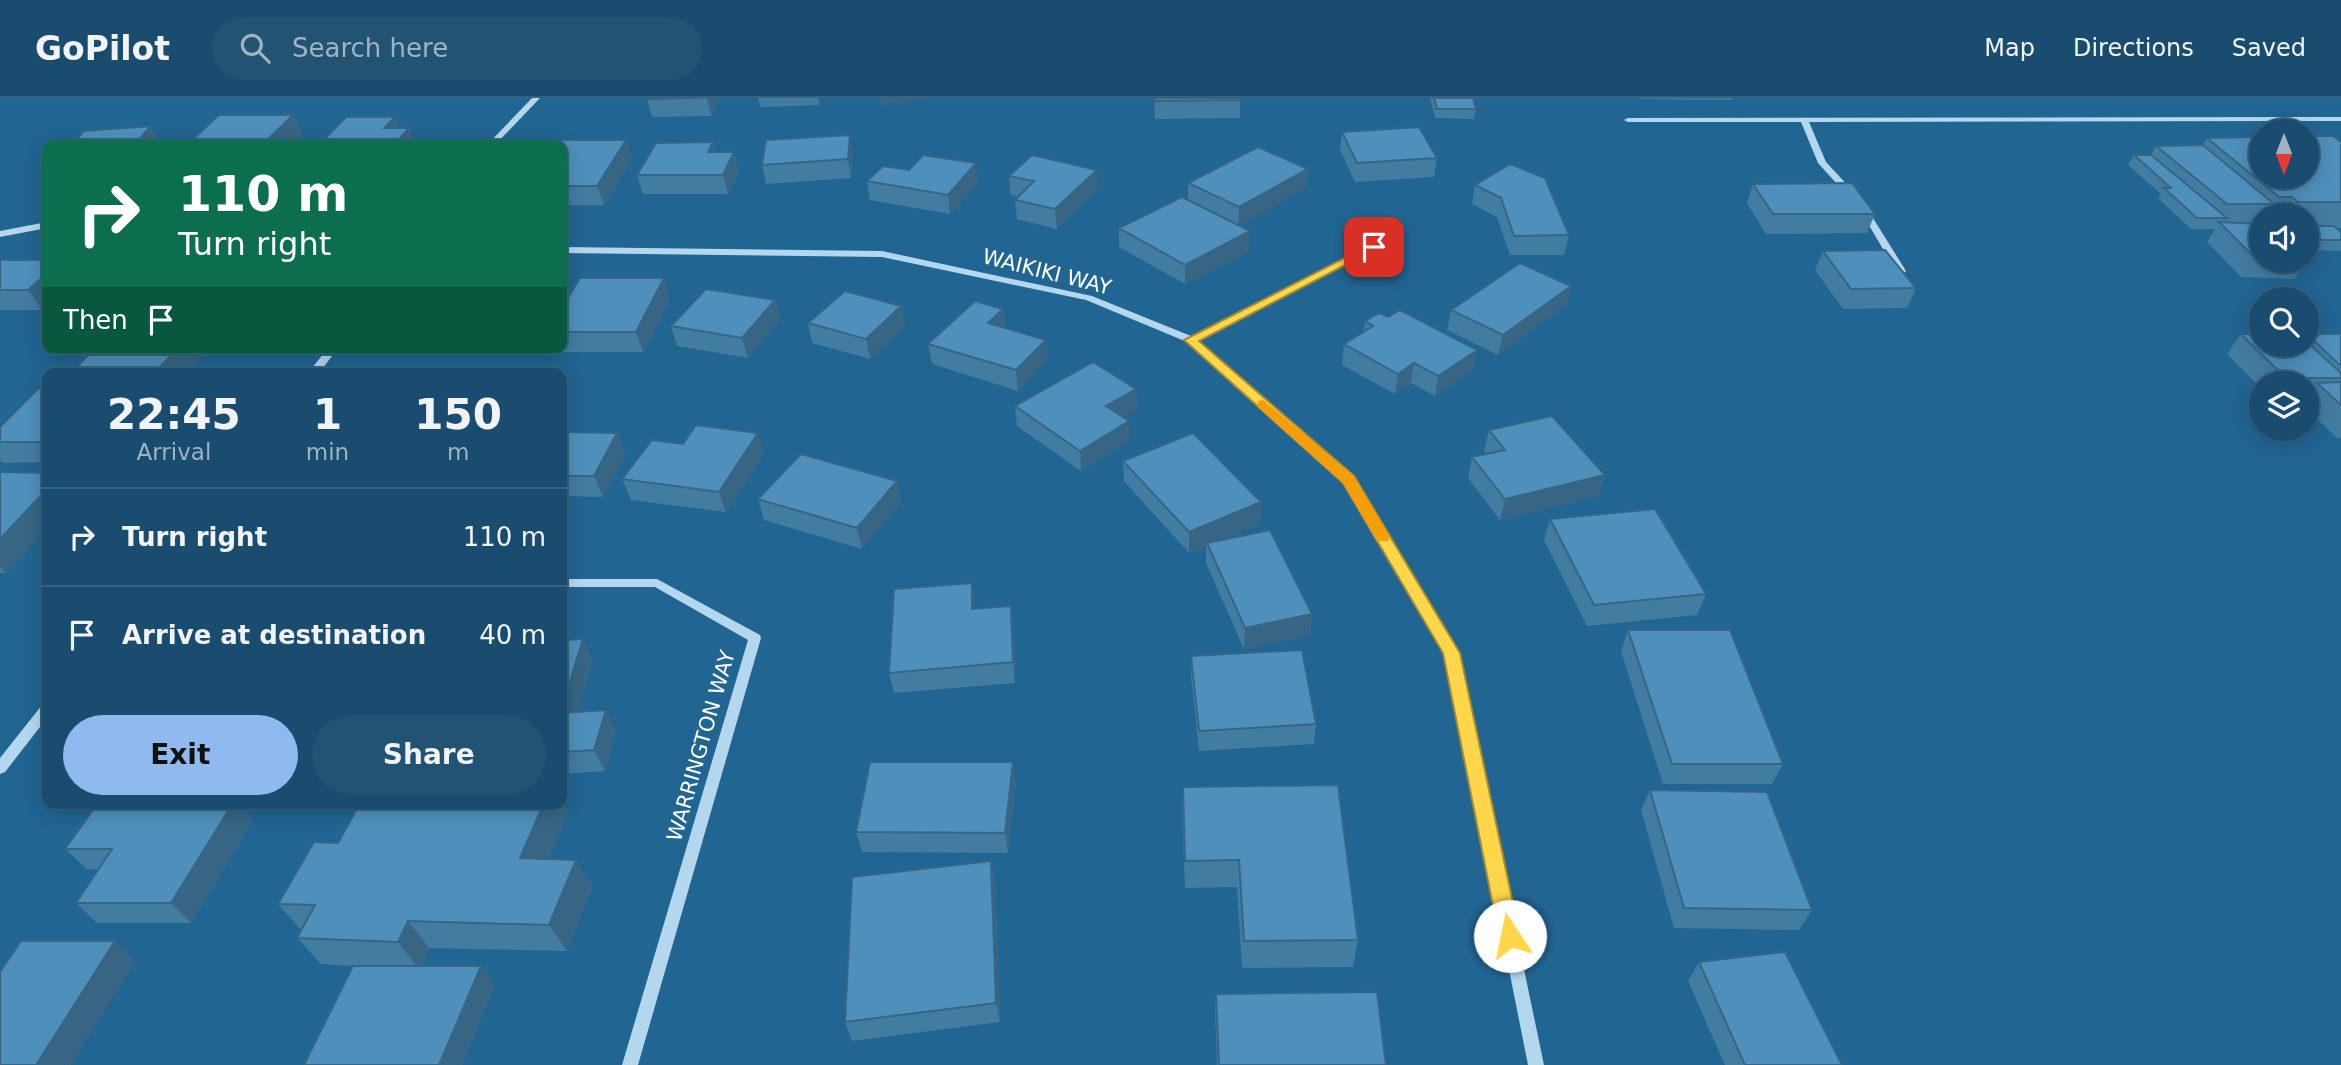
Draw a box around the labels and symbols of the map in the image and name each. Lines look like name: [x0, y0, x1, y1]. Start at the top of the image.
north arrow: [2249, 119, 2319, 189]
pin: [1344, 217, 1404, 277]
street label: WAIKIKI WAY: [980, 244, 1114, 300]
street label: WARRINGTON WAY: [662, 648, 740, 844]
position arrow: [1473, 899, 1547, 973]

